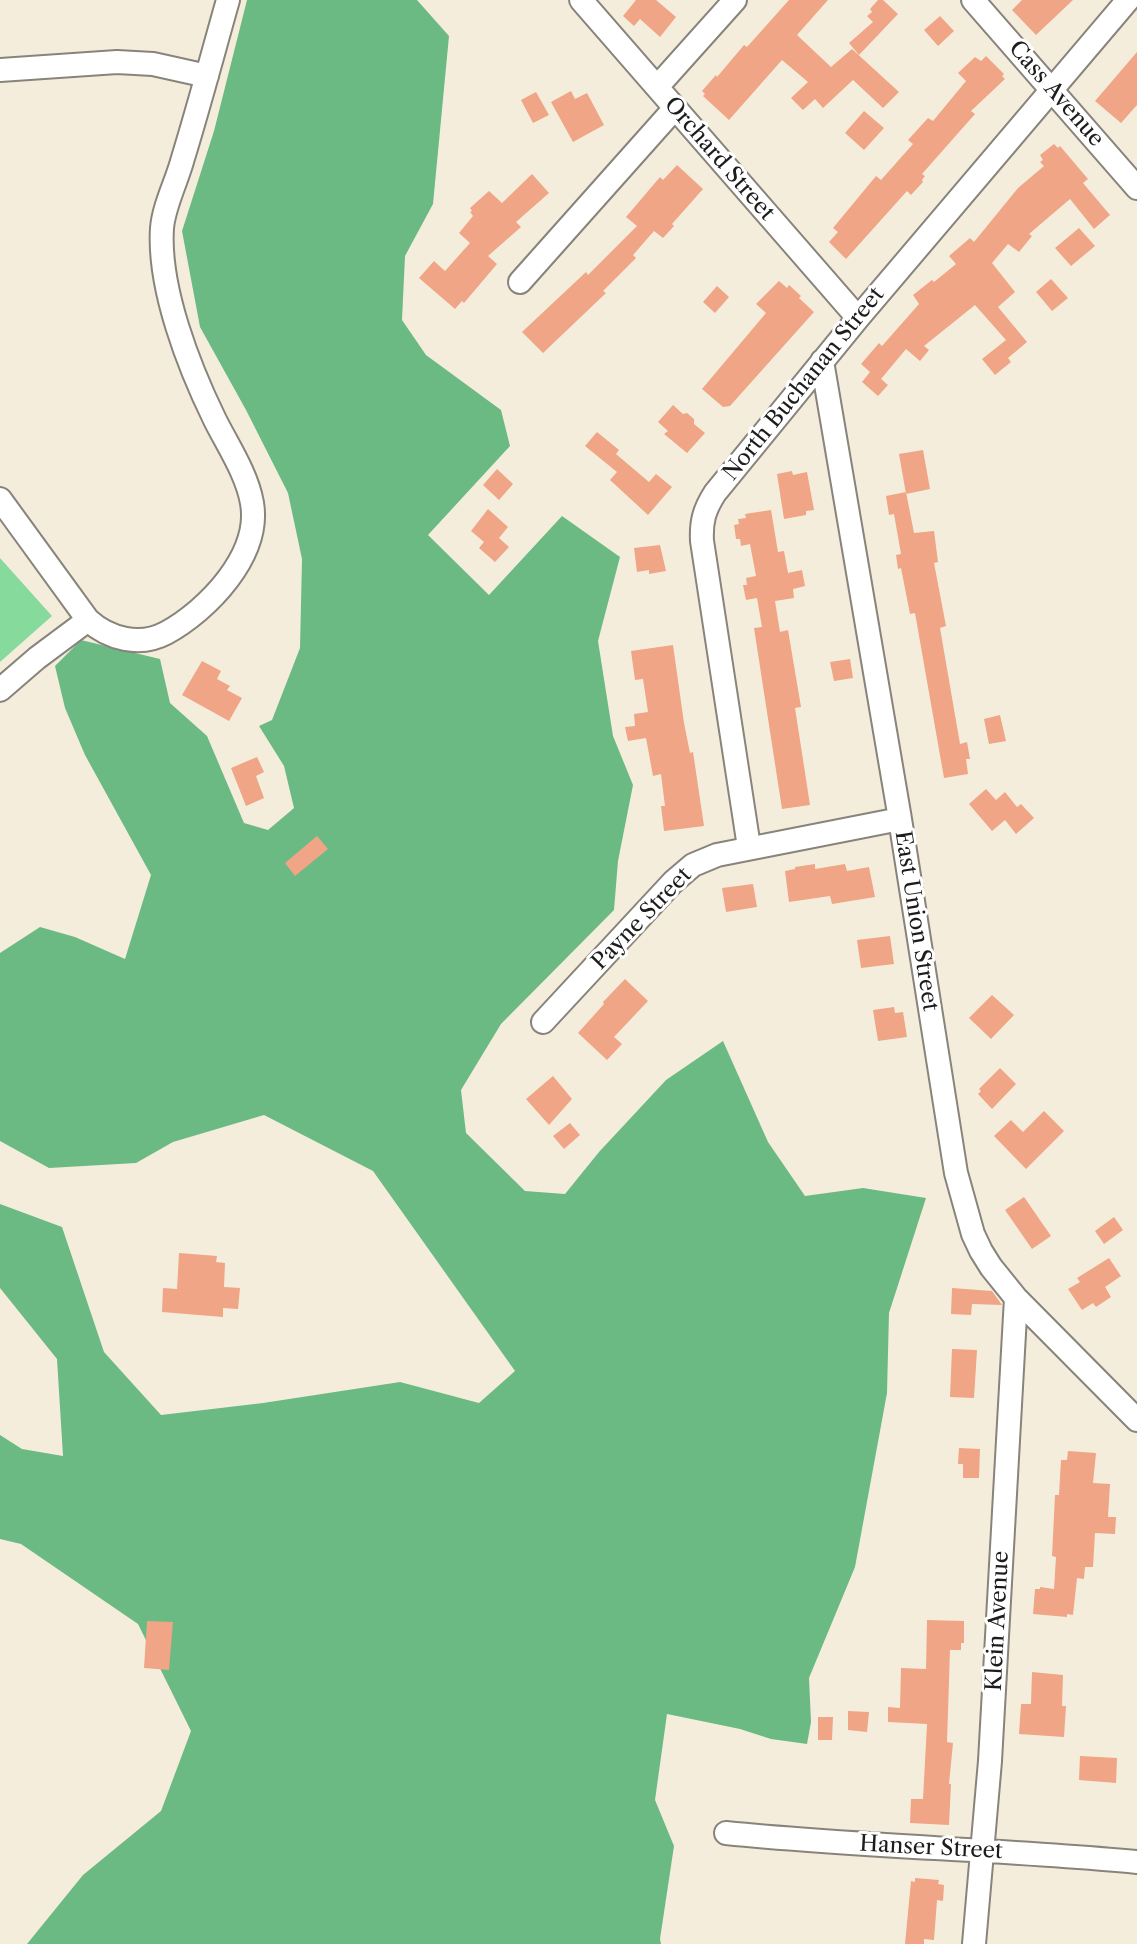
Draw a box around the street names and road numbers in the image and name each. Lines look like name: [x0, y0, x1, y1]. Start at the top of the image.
street label: Cass Avenue: [1003, 36, 1109, 152]
street label: Orchard Street: [658, 92, 780, 226]
street label: North Buchanan Street: [718, 282, 890, 486]
street label: East Union Street: [889, 829, 943, 1013]
street label: Payne Street: [587, 862, 697, 976]
street label: Klein Avenue: [981, 1550, 1015, 1692]
street label: Hanser Street: [859, 1831, 1003, 1865]

